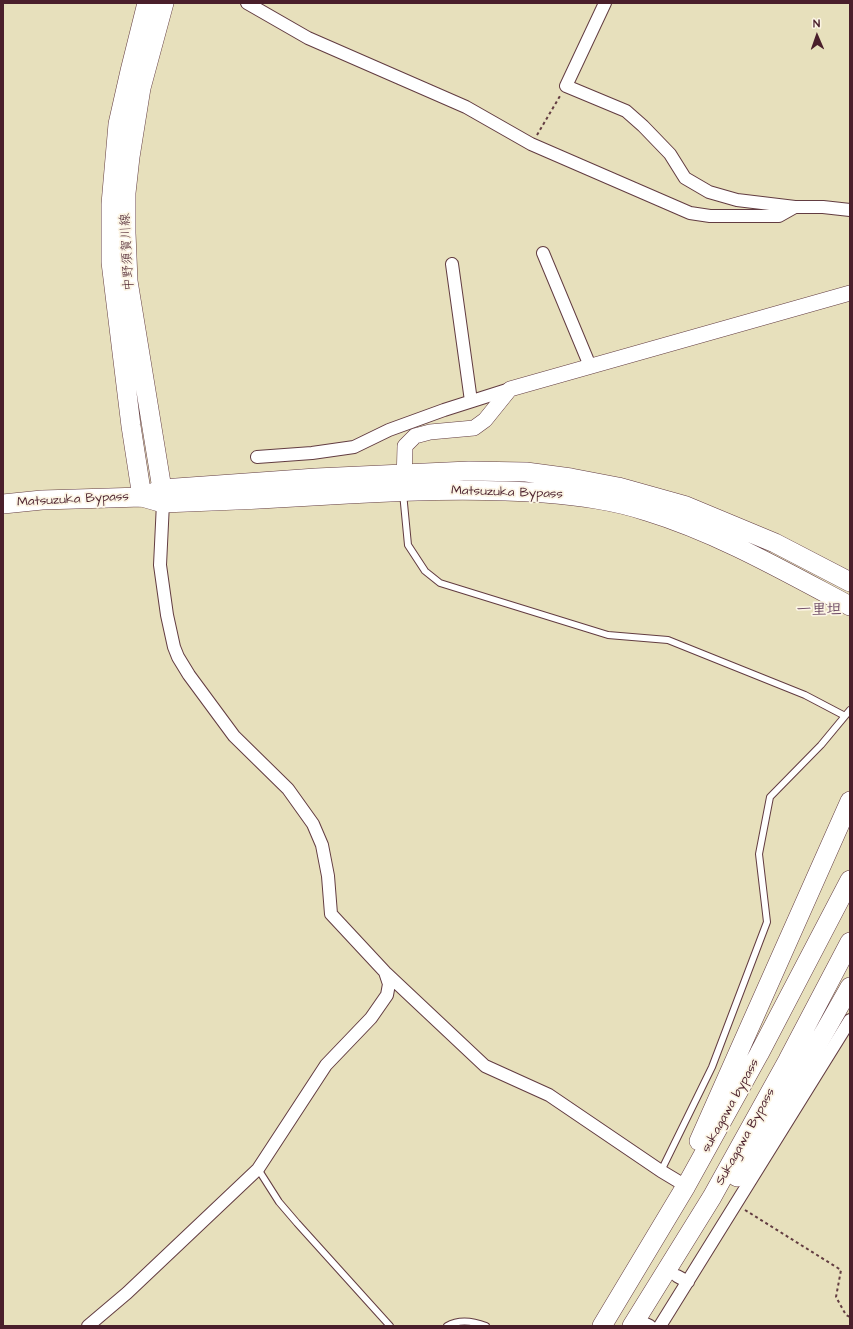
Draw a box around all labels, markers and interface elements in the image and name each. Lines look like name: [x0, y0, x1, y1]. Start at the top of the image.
north arrow: [797, 16, 837, 56]
text: N: [813, 16, 820, 31]
street label: 中野須賀川線: [118, 213, 138, 291]
street label: Matsuzuka Bypass: [451, 483, 563, 503]
street label: Matsuzuka Bypass: [17, 489, 129, 511]
district label: 一里坦: [797, 602, 841, 620]
street label: sukagawa bypass: [699, 1056, 763, 1156]
street label: Sukagawa Bypass: [713, 1086, 779, 1188]

